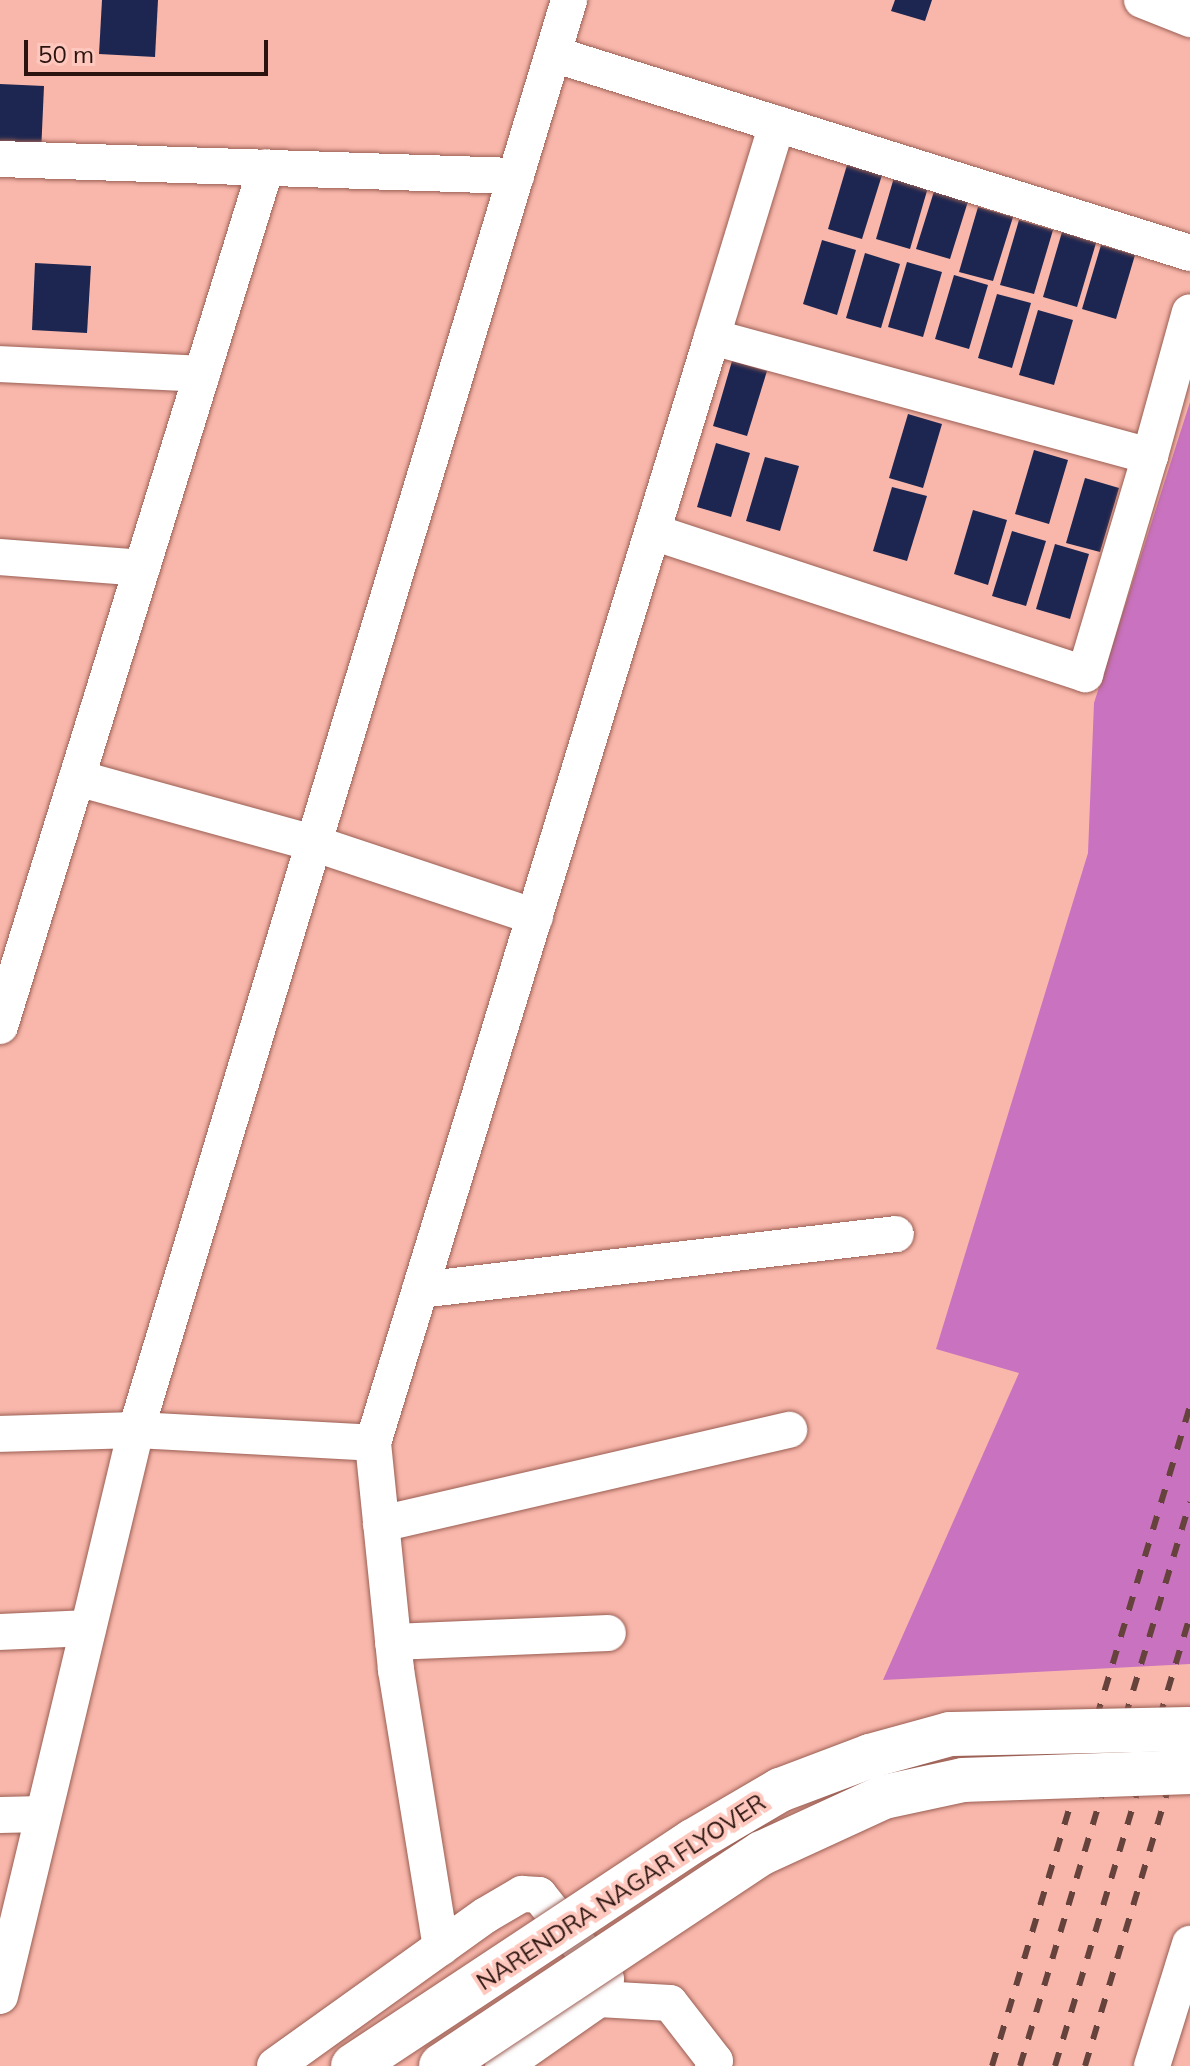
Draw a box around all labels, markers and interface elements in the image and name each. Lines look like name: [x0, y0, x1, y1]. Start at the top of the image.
scale bar: [28, 24, 272, 74]
text: 50 m: [38, 39, 94, 69]
street label: NARENDRA NAGAR FLYOVER: [471, 1788, 771, 1996]

